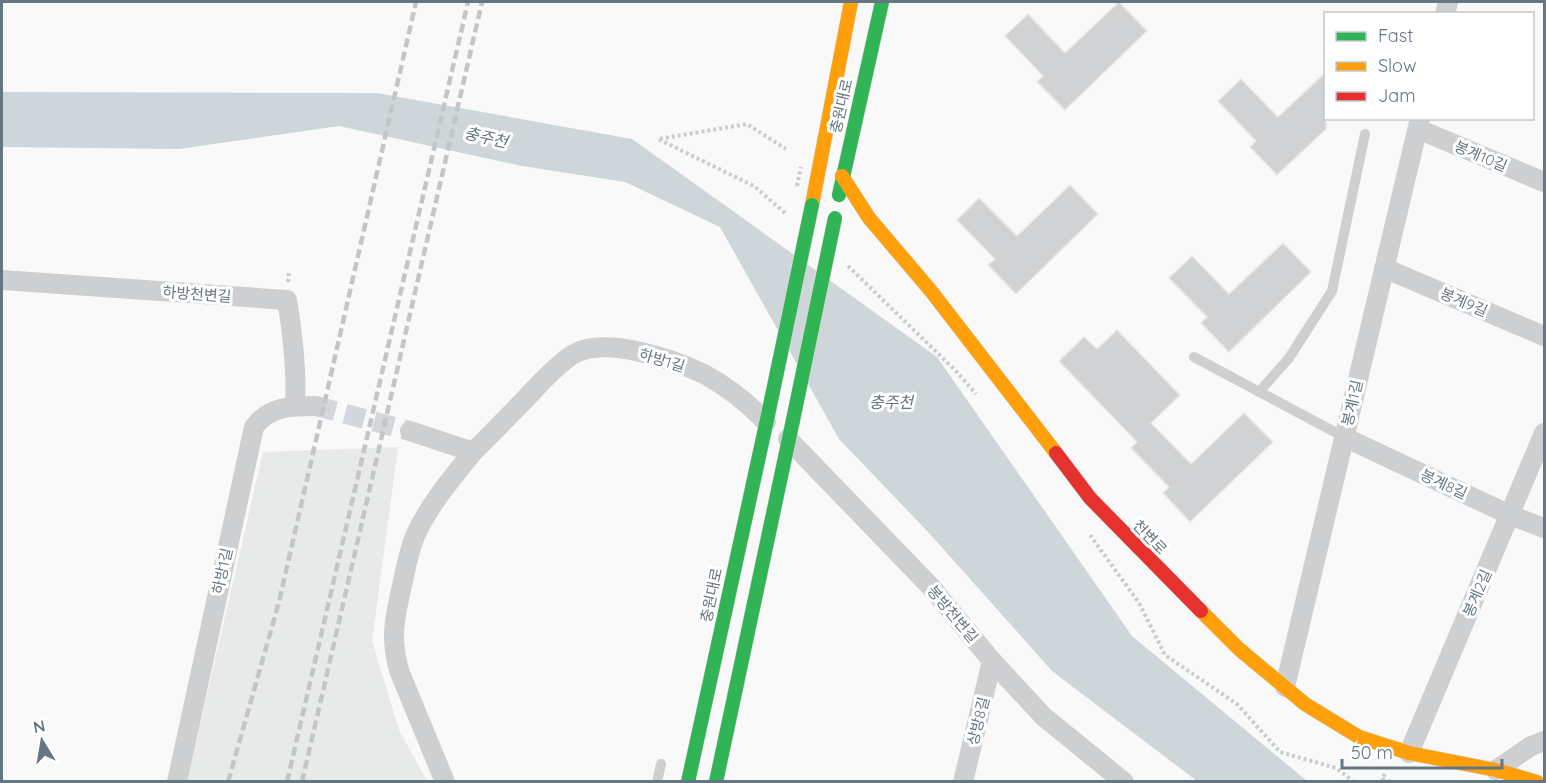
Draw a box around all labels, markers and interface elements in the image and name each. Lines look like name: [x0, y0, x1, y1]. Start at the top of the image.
legend: [1324, 12, 1534, 120]
text: Fast: [1378, 24, 1413, 47]
text: Slow: [1378, 54, 1416, 77]
street label: 충원대로: [826, 77, 856, 135]
text: Jam: [1378, 84, 1416, 107]
water label: 충주천: [462, 122, 512, 152]
street label: 봉계10길: [1452, 136, 1510, 176]
street label: 하방천변길: [162, 282, 232, 306]
street label: 봉계9길: [1437, 284, 1491, 320]
street label: 하방1길: [637, 344, 687, 376]
street label: 봉계1길: [1337, 378, 1367, 428]
water label: 충주천: [869, 392, 915, 412]
street label: 봉계8길: [1418, 465, 1470, 503]
street label: 천변로: [1129, 516, 1171, 558]
street label: 하방1길: [208, 546, 236, 596]
street label: 충원대로: [696, 566, 726, 624]
street label: 봉계2길: [1459, 566, 1495, 620]
street label: 봉방천변길: [924, 581, 982, 647]
street label: 상방8길: [963, 695, 993, 747]
north arrow: [12, 711, 72, 771]
text: N: [31, 715, 47, 737]
scale bar: [1342, 732, 1502, 770]
text: 50 m: [1351, 741, 1393, 764]

